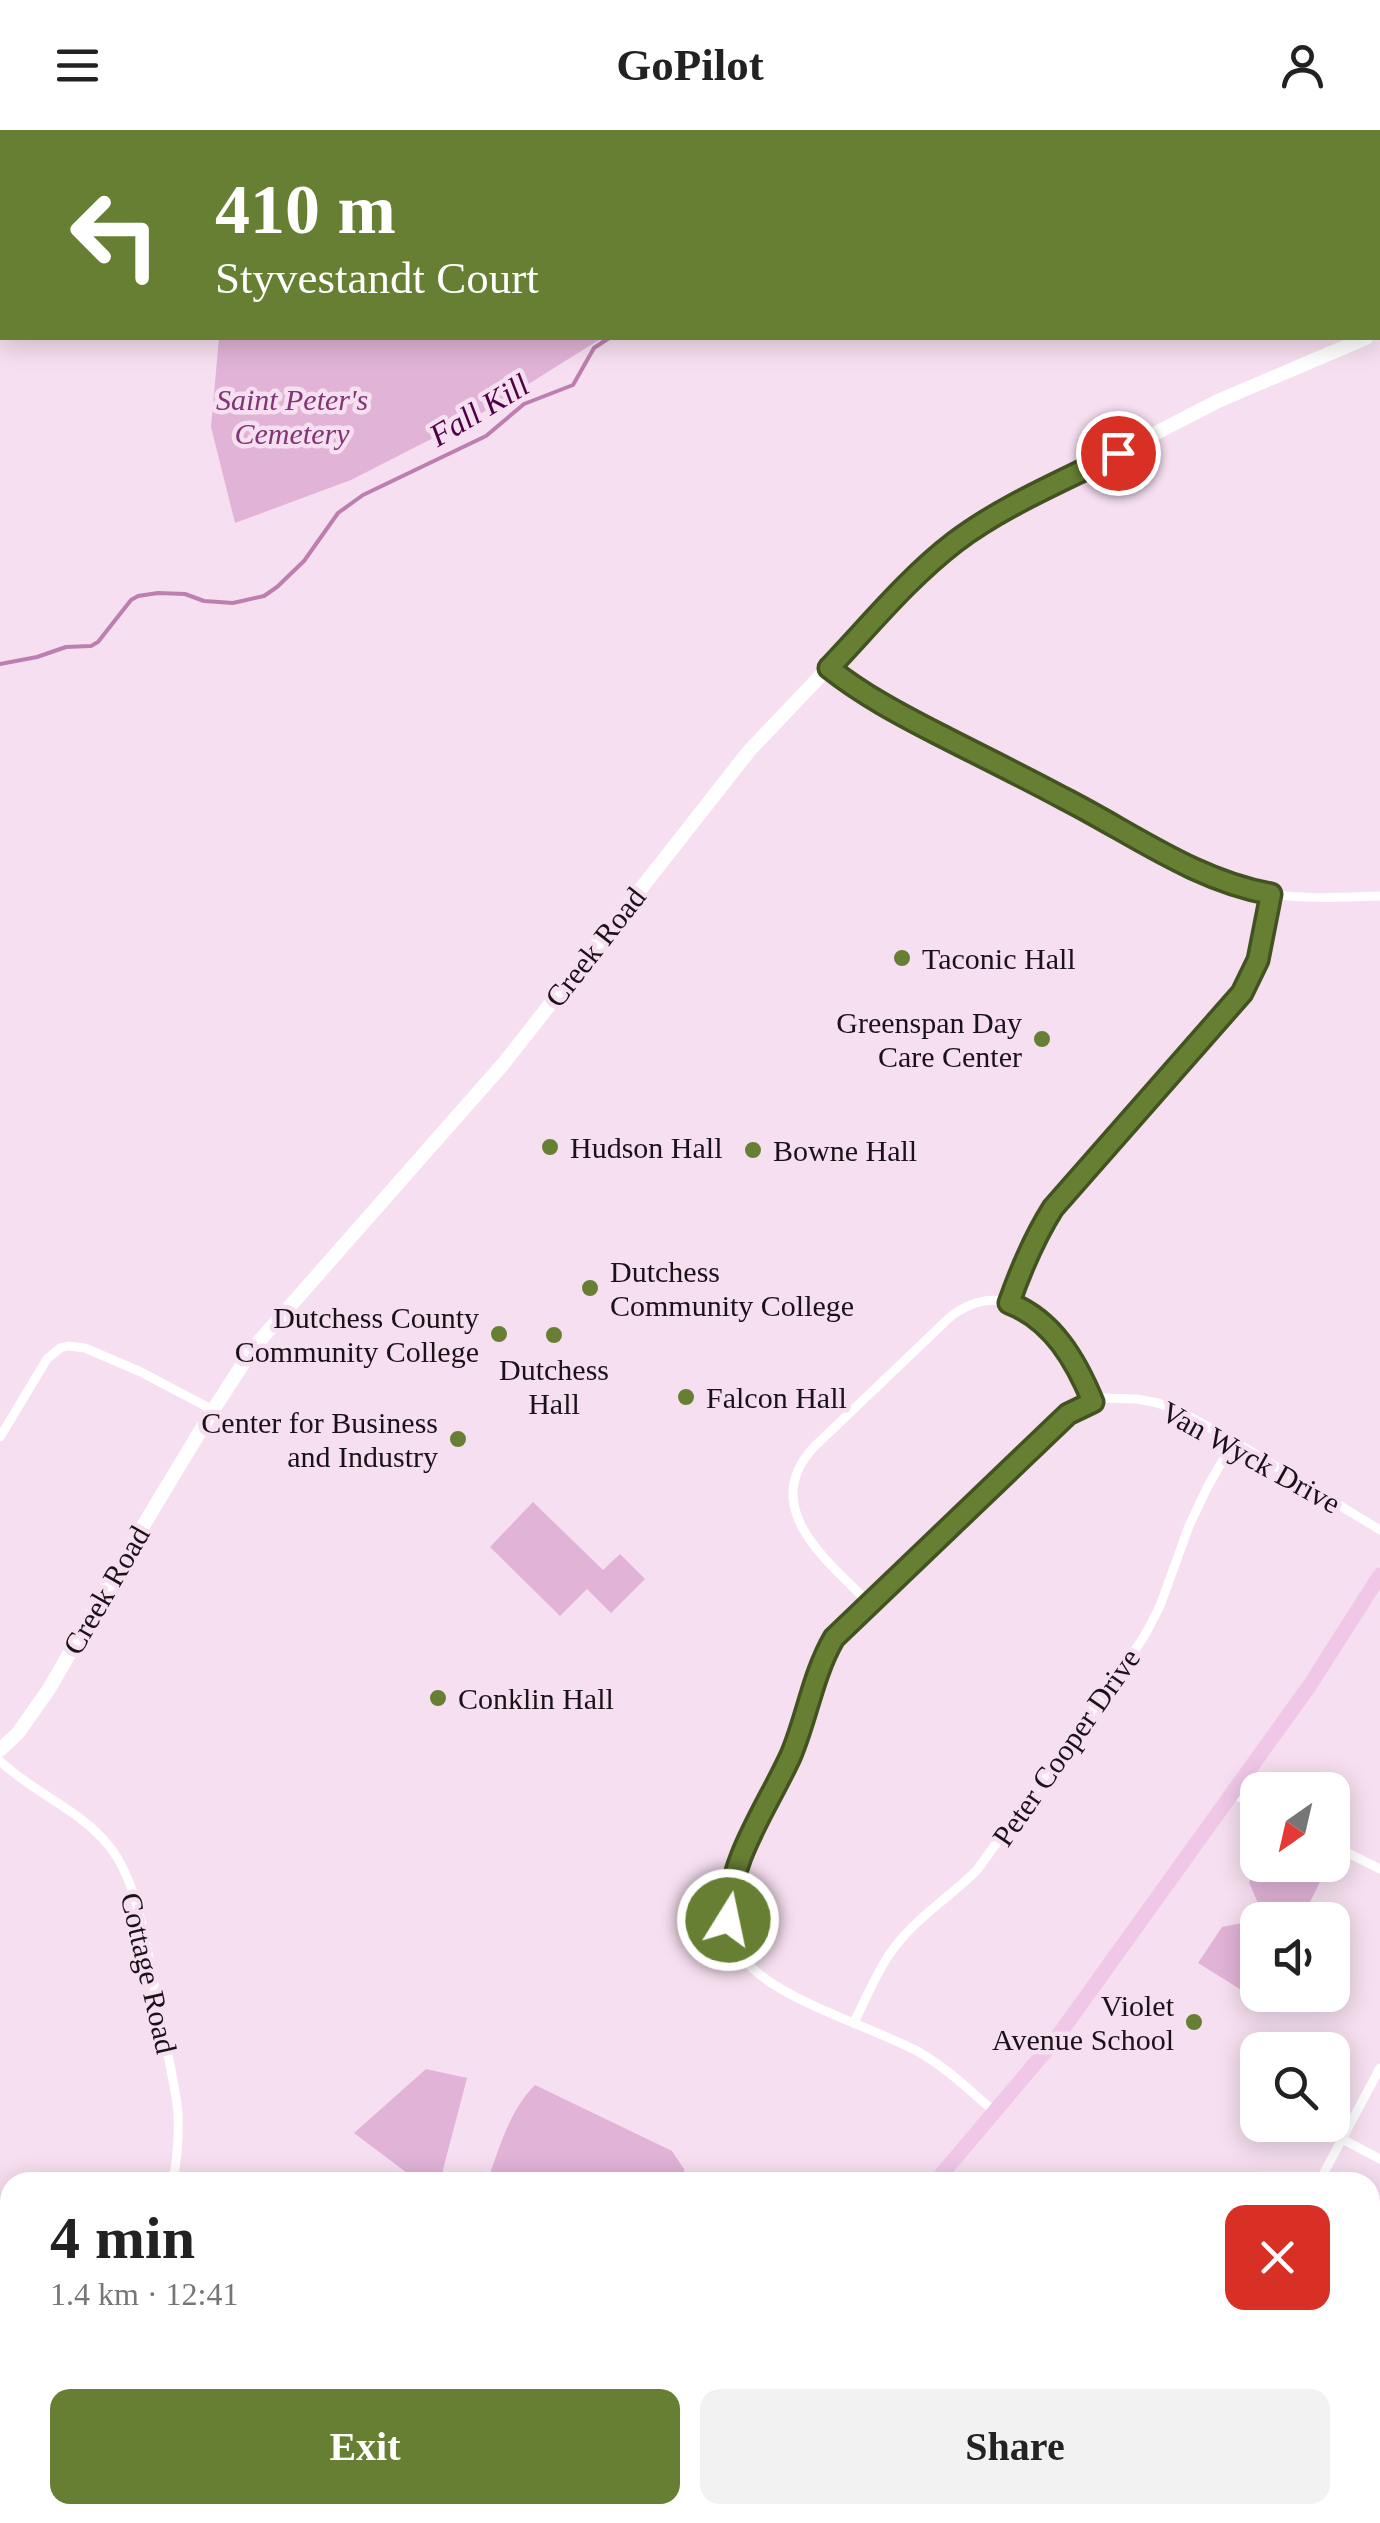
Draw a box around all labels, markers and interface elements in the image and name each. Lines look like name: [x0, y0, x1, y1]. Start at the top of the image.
icon: menu: [50, 38, 105, 93]
icon: person: [1275, 38, 1330, 93]
text: GoPilot: [616, 40, 764, 90]
icon: left: [50, 170, 180, 300]
text: 410 m: [215, 171, 396, 248]
text: Styvestandt Court: [215, 253, 539, 303]
water label: Fall Kill: [422, 366, 535, 454]
park label: Saint Peter's Cemetery: [216, 383, 368, 450]
pin: [1076, 411, 1161, 496]
icon: arrive: [1091, 426, 1146, 481]
street label: Creek Road: [538, 881, 652, 1013]
place label: Taconic Hall: [922, 942, 1076, 975]
marker: Taconic Hall: [891, 947, 913, 969]
place label: Greenspan Day Care Center: [836, 1006, 1022, 1073]
marker: Greenspan Day Care Center: [1031, 1028, 1053, 1050]
place label: Hudson Hall: [570, 1131, 723, 1164]
place label: Bowne Hall: [773, 1134, 917, 1167]
marker: Hudson Hall: [539, 1136, 561, 1158]
marker: Bowne Hall: [742, 1139, 764, 1161]
place label: Dutchess Community College: [610, 1255, 854, 1322]
marker: Dutchess Community College: [579, 1277, 601, 1299]
place label: Dutchess County Community College: [235, 1301, 479, 1368]
marker: Dutchess County Community College: [488, 1323, 510, 1345]
marker: Dutchess Hall: [543, 1324, 565, 1346]
place label: Dutchess Hall: [499, 1353, 609, 1420]
place label: Falcon Hall: [706, 1381, 847, 1414]
marker: Falcon Hall: [675, 1386, 697, 1408]
street label: Van Wyck Drive: [1156, 1394, 1346, 1520]
place label: Center for Business and Industry: [201, 1406, 438, 1473]
marker: Center for Business and Industry: [447, 1428, 469, 1450]
street label: Creek Road: [56, 1520, 156, 1660]
street label: Peter Cooper Drive: [986, 1642, 1146, 1852]
place label: Conklin Hall: [458, 1682, 614, 1715]
marker: Conklin Hall: [427, 1687, 449, 1709]
north arrow: [1240, 1772, 1350, 1882]
map controls: [1240, 1772, 1350, 2142]
position arrow: [676, 1868, 780, 1972]
street label: Cottage Road: [114, 1889, 184, 2057]
button: sound: [1240, 1902, 1350, 2012]
place label: Violet Avenue School: [992, 1989, 1175, 2056]
marker: Violet Avenue School: [1183, 2011, 1205, 2033]
button: search: [1240, 2032, 1350, 2142]
text: 4 min: [50, 2205, 195, 2271]
button: close: [1225, 2205, 1330, 2310]
text: 1.4 km · 12:41: [50, 2276, 238, 2312]
button: Exit: [50, 2389, 680, 2504]
button: Share: [700, 2389, 1330, 2504]

